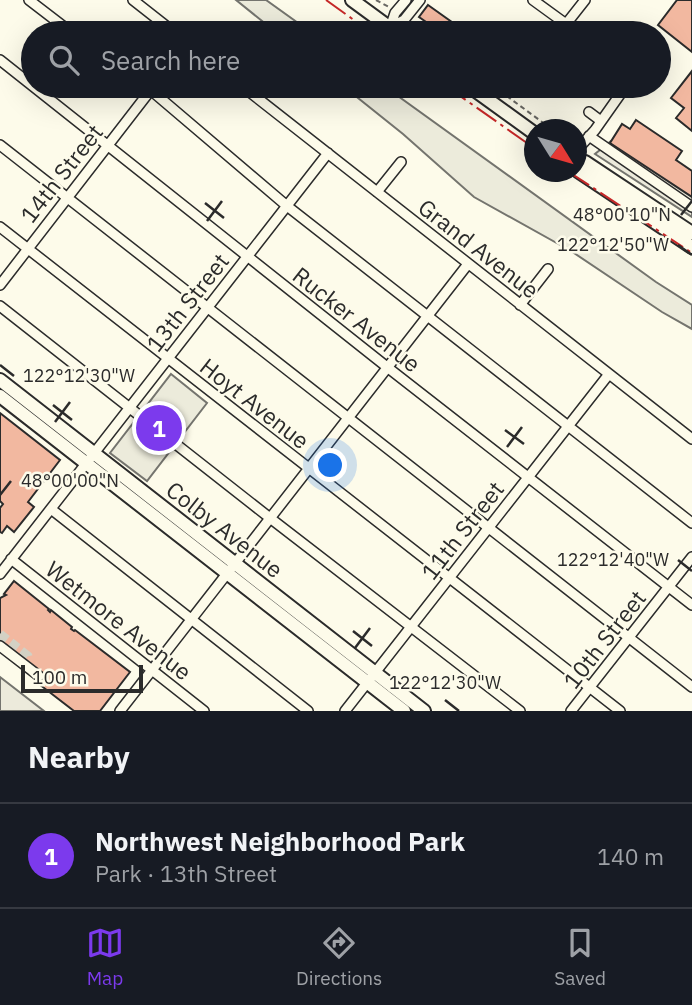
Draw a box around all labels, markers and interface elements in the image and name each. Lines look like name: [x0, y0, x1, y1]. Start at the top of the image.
search box: [21, 21, 671, 98]
icon: search: [45, 41, 83, 79]
text: Search here: [101, 43, 240, 77]
street label: 14th Street: [13, 118, 109, 228]
north arrow: [524, 119, 587, 182]
street label: Grand Avenue: [413, 191, 545, 305]
text: 48°00'10"N: [573, 203, 671, 226]
text: 122°12'50"W: [557, 233, 669, 256]
street label: 13th Street: [139, 247, 235, 357]
street label: Rucker Avenue: [287, 260, 427, 378]
street label: Hoyt Avenue: [194, 351, 316, 455]
text: 122°12'30"W: [23, 364, 135, 387]
pin: 1: [136, 402, 182, 454]
your location: [313, 448, 347, 482]
text: 48°00'00"N: [21, 469, 119, 492]
street label: Colby Avenue: [160, 474, 290, 584]
street label: 11th Street: [414, 475, 510, 585]
text: 122°12'40"W: [557, 548, 669, 571]
street label: Wetmore Avenue: [40, 554, 198, 686]
street label: 10th Street: [556, 584, 652, 694]
scale bar: [21, 662, 144, 694]
text: 100 m: [32, 665, 87, 689]
text: 122°12'30"W: [389, 671, 501, 694]
text: Nearby: [28, 737, 130, 776]
text: Northwest Neighborhood Park: [95, 824, 465, 858]
text: 1: [44, 841, 58, 871]
text: 140 m: [597, 841, 664, 871]
text: Park · 13th Street: [95, 858, 277, 888]
tab: Map: [86, 924, 124, 990]
tab: Directions: [296, 924, 382, 990]
tab: Saved: [554, 924, 606, 990]

